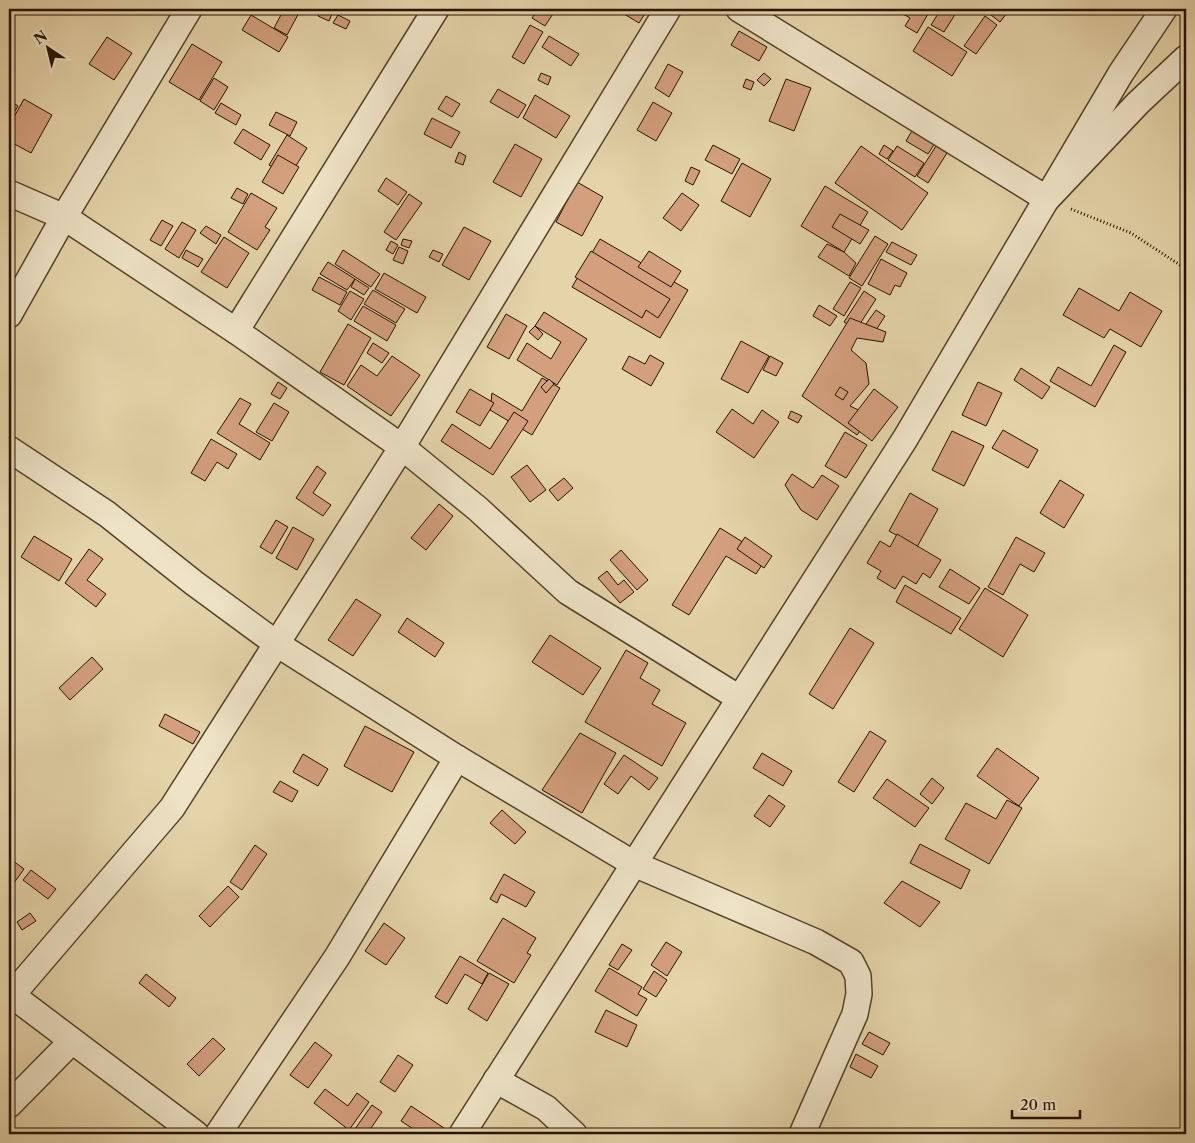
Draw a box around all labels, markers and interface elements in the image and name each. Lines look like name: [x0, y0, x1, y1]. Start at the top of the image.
north arrow: [22, 22, 72, 72]
text: N: [30, 26, 51, 48]
scale bar: [1012, 1088, 1080, 1120]
text: 20 m: [1020, 1095, 1056, 1114]

